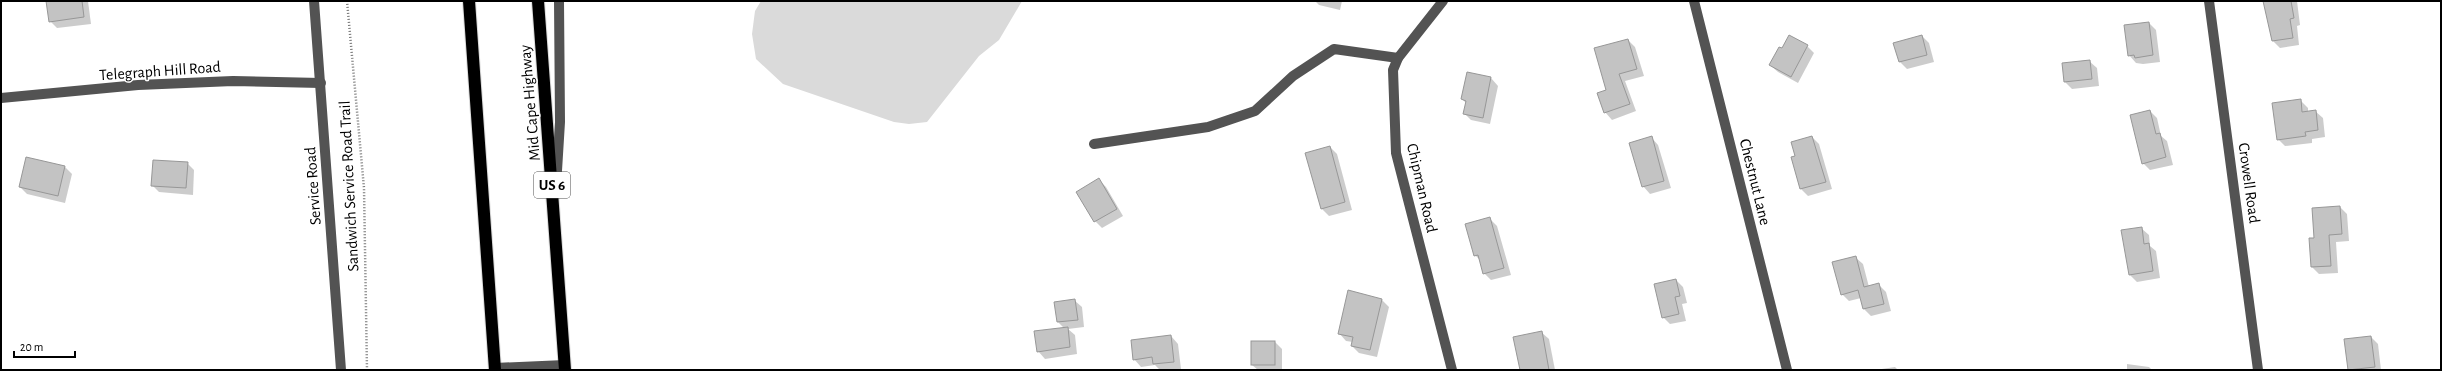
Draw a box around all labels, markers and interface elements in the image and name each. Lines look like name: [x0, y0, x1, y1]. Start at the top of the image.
street label: Mid Cape Highway: [517, 44, 544, 162]
street label: Telegraph Hill Road: [99, 59, 221, 83]
street label: Sandwich Service Road Trail: [337, 100, 361, 272]
street label: Chestnut Lane: [1737, 137, 1773, 227]
street label: Chipman Road: [1404, 142, 1440, 234]
street label: Crowell Road: [2235, 142, 2263, 224]
street label: Service Road: [302, 146, 324, 226]
road number: US 6: [534, 172, 570, 198]
scale bar: [14, 333, 75, 359]
text: 20 m: [20, 341, 43, 353]

